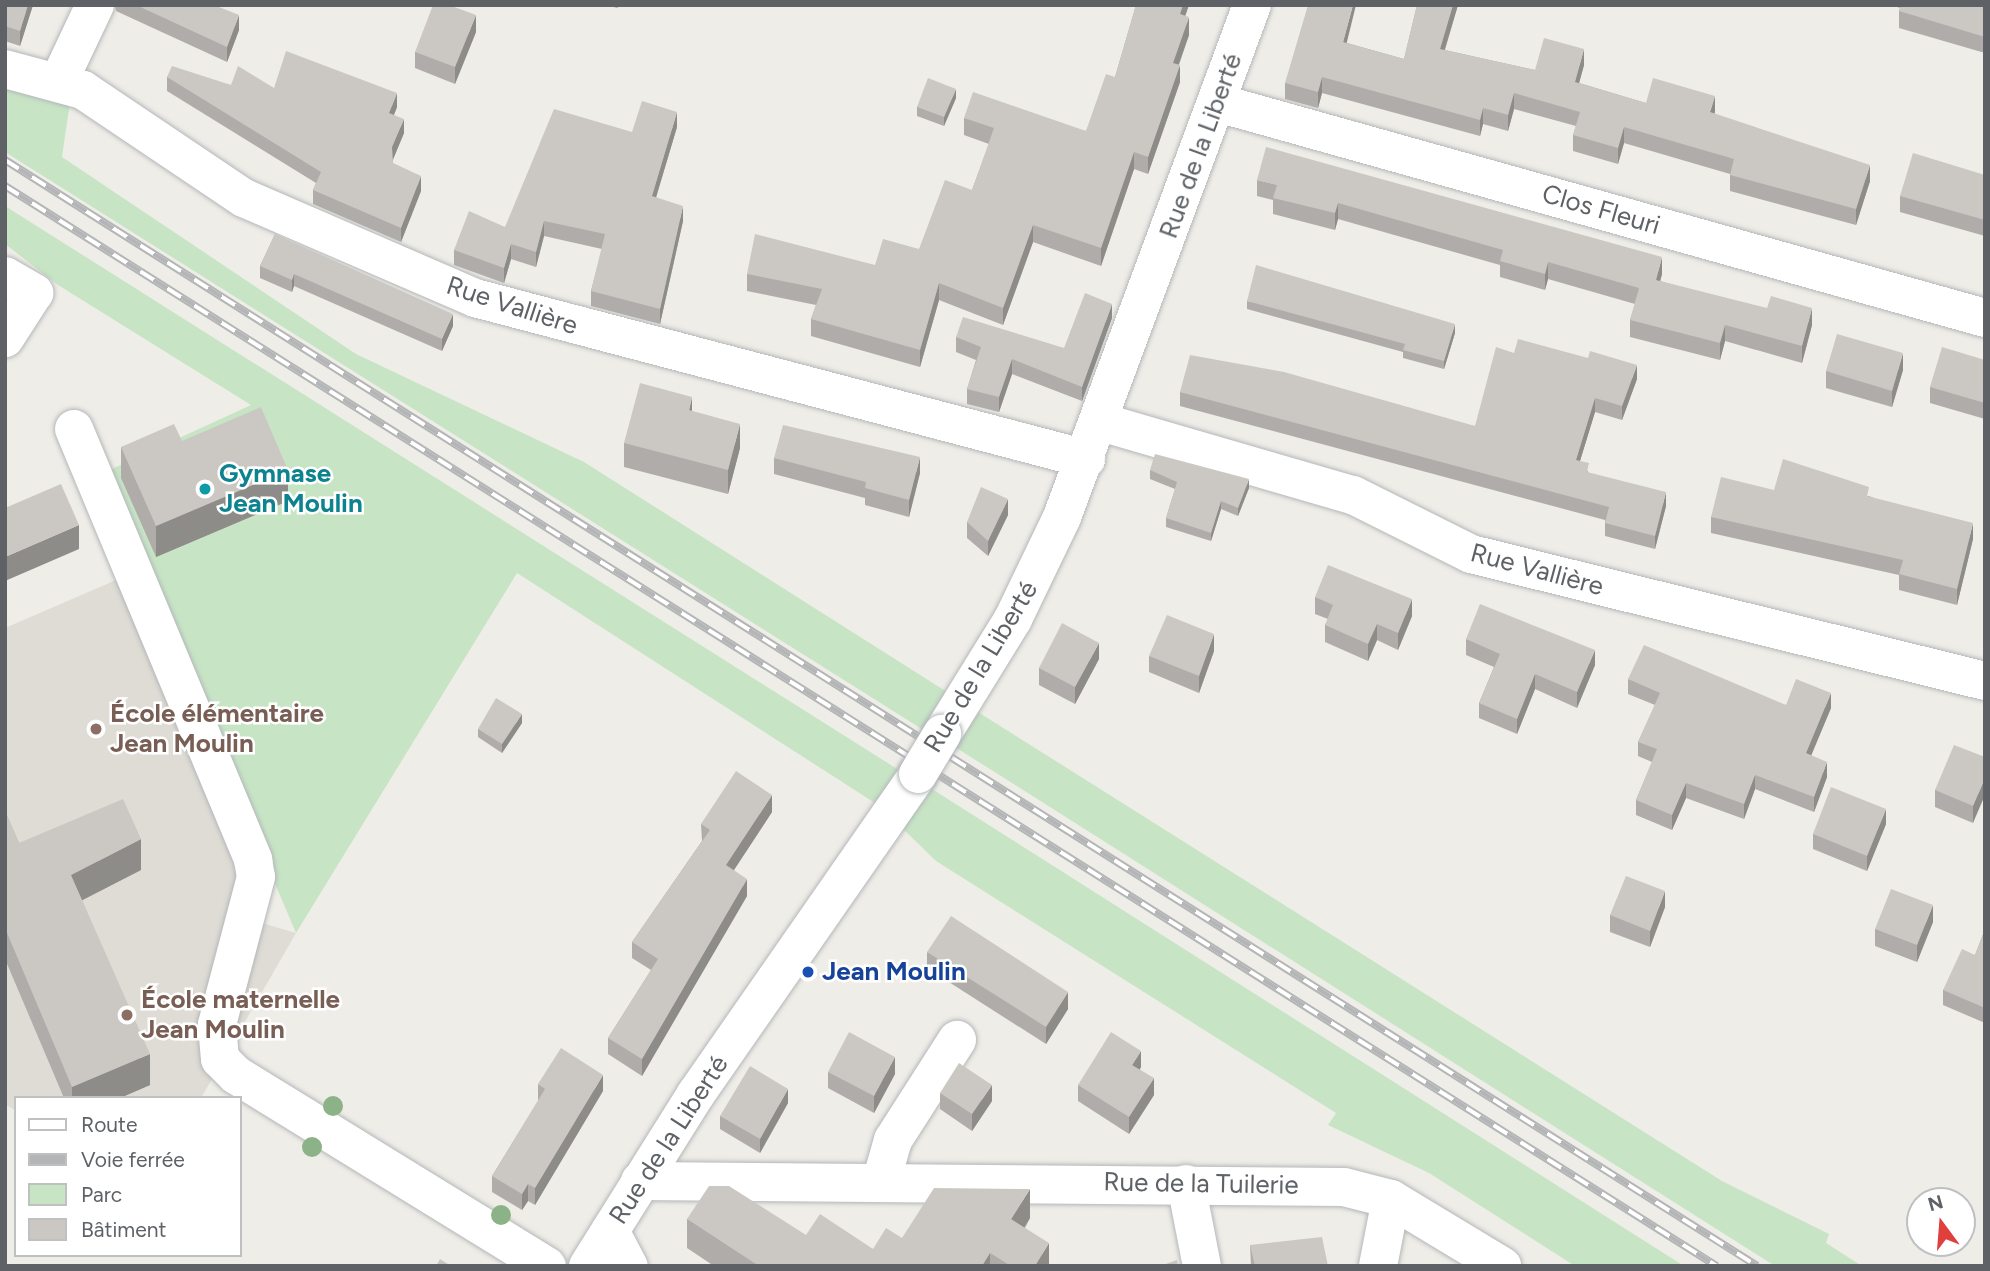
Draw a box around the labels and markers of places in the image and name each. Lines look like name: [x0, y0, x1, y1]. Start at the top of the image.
place label: Gymnase Jean Moulin: [219, 458, 363, 520]
marker: Gymnase Jean Moulin: [197, 481, 213, 497]
place label: École élémentaire Jean Moulin: [110, 698, 324, 760]
marker: École élémentaire Jean Moulin: [88, 721, 104, 737]
place label: Jean Moulin: [822, 956, 966, 988]
marker: Jean Moulin: [800, 964, 816, 980]
place label: École maternelle Jean Moulin: [141, 984, 340, 1046]
marker: École maternelle Jean Moulin: [119, 1007, 135, 1023]

